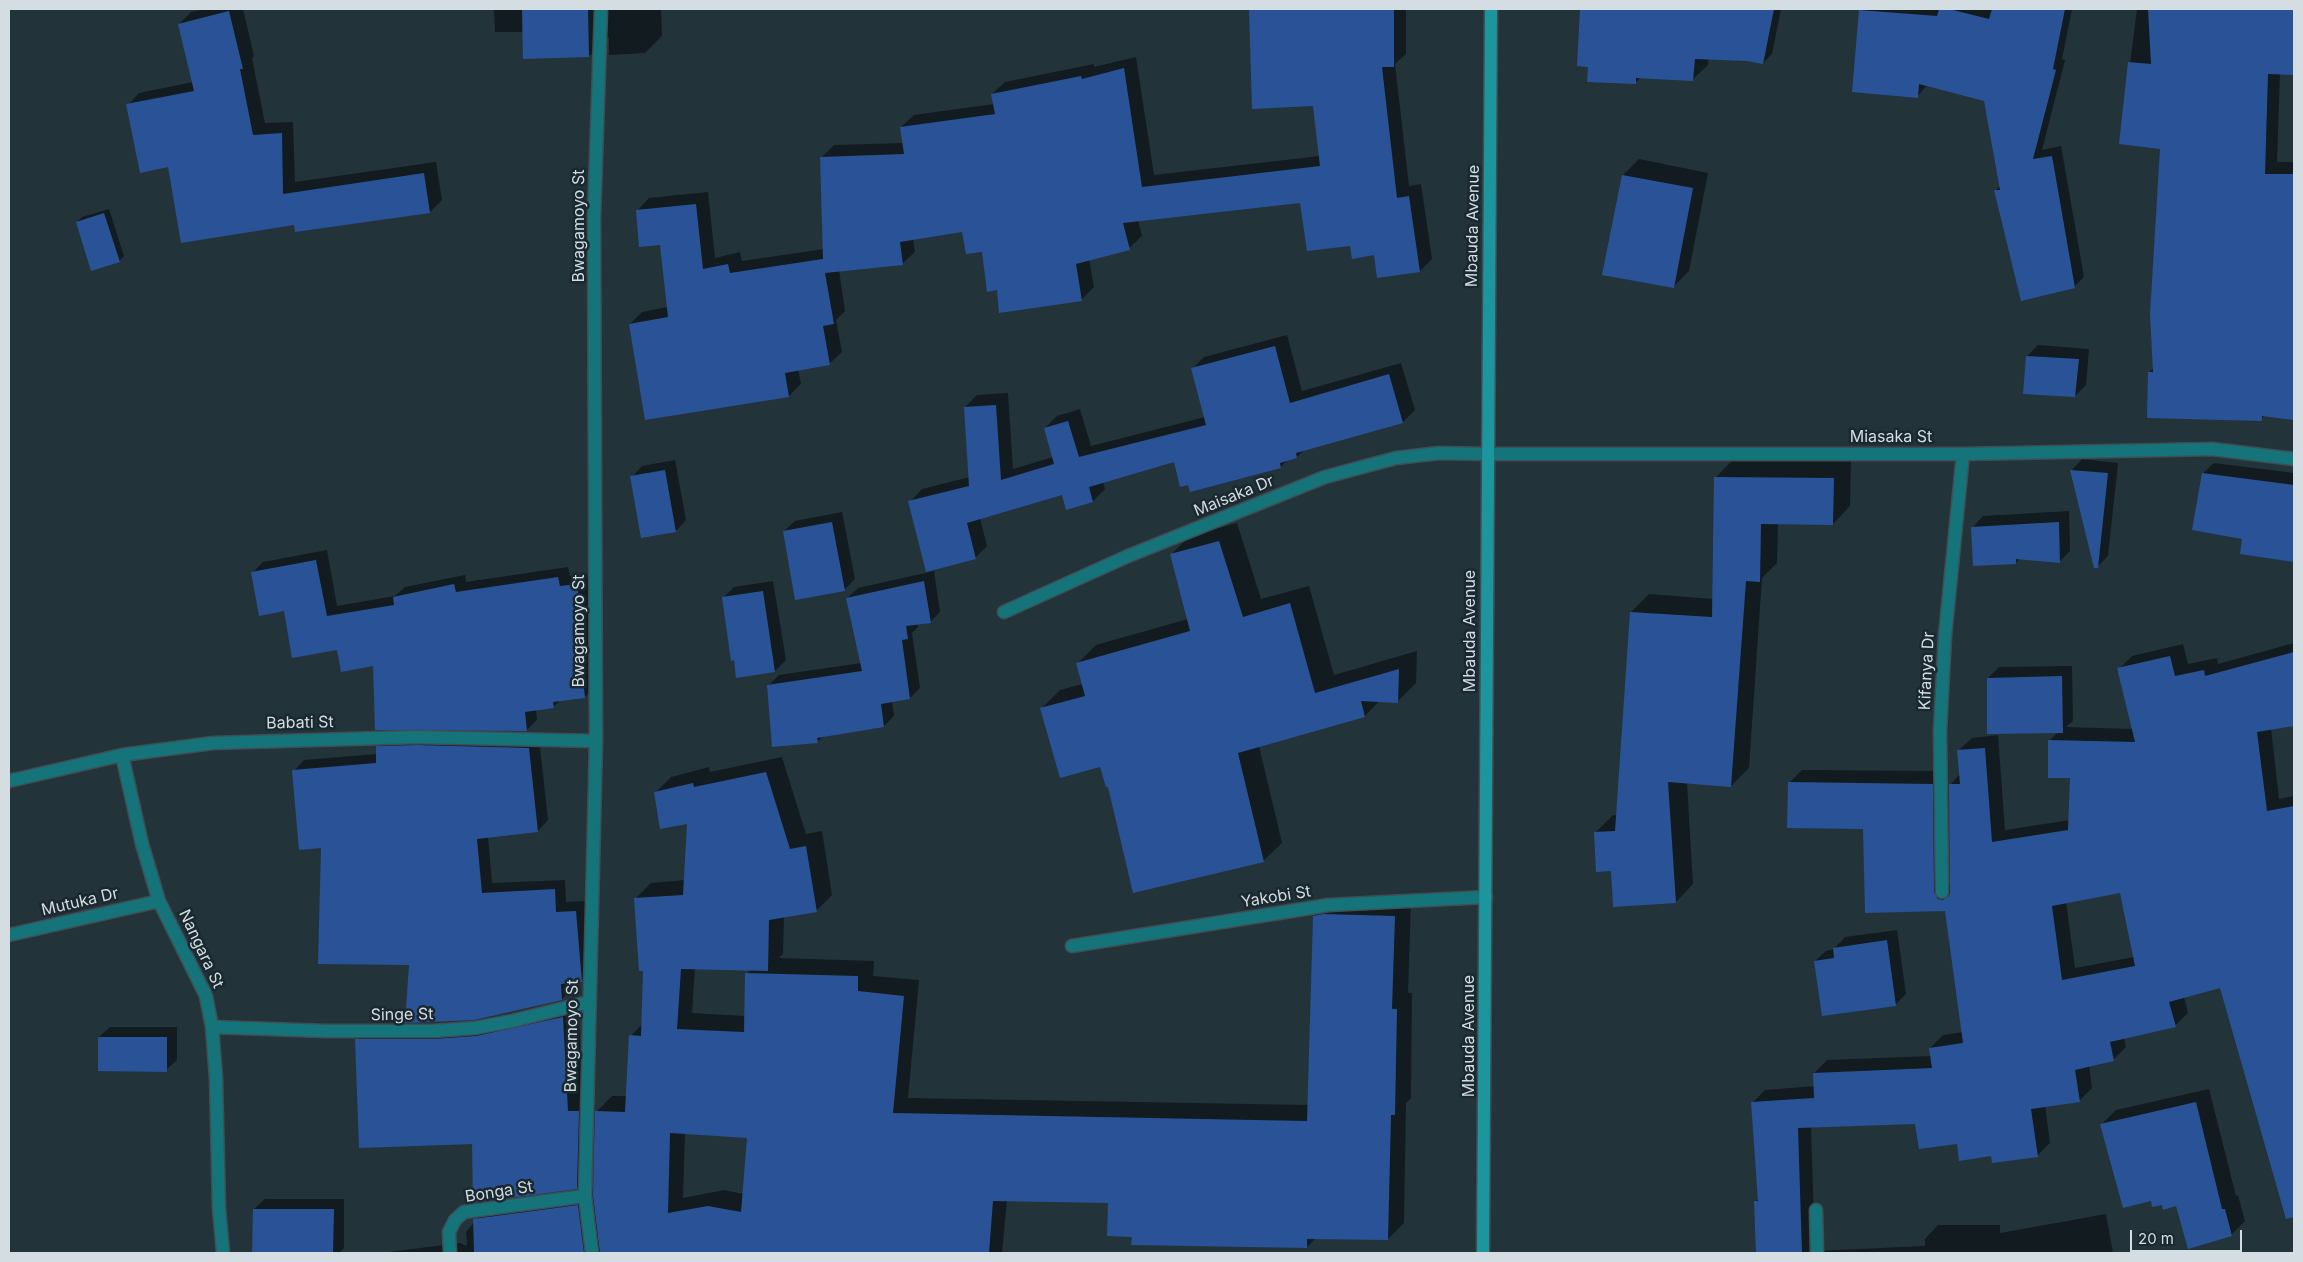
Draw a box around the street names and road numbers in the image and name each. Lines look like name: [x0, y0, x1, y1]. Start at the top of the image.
street label: Mbauda Avenue: [1462, 165, 1484, 287]
street label: Bwagamoyo St: [569, 170, 589, 282]
street label: Miasaka St: [1850, 427, 1932, 447]
street label: Maisaka Dr: [1191, 471, 1277, 521]
street label: Mbauda Avenue: [1460, 570, 1480, 692]
street label: Bwagamoyo St: [569, 575, 589, 687]
street label: Kifanya Dr: [1915, 631, 1939, 711]
street label: Babati St: [266, 713, 334, 733]
street label: Yakobi St: [1240, 882, 1312, 912]
street label: Mutuka Dr: [40, 884, 120, 920]
street label: Nangara St: [174, 907, 228, 991]
street label: Mbauda Avenue: [1459, 975, 1479, 1097]
street label: Bwagamoyo St: [561, 979, 583, 1093]
street label: Singe St: [370, 1005, 434, 1025]
street label: Bonga St: [464, 1177, 534, 1207]

